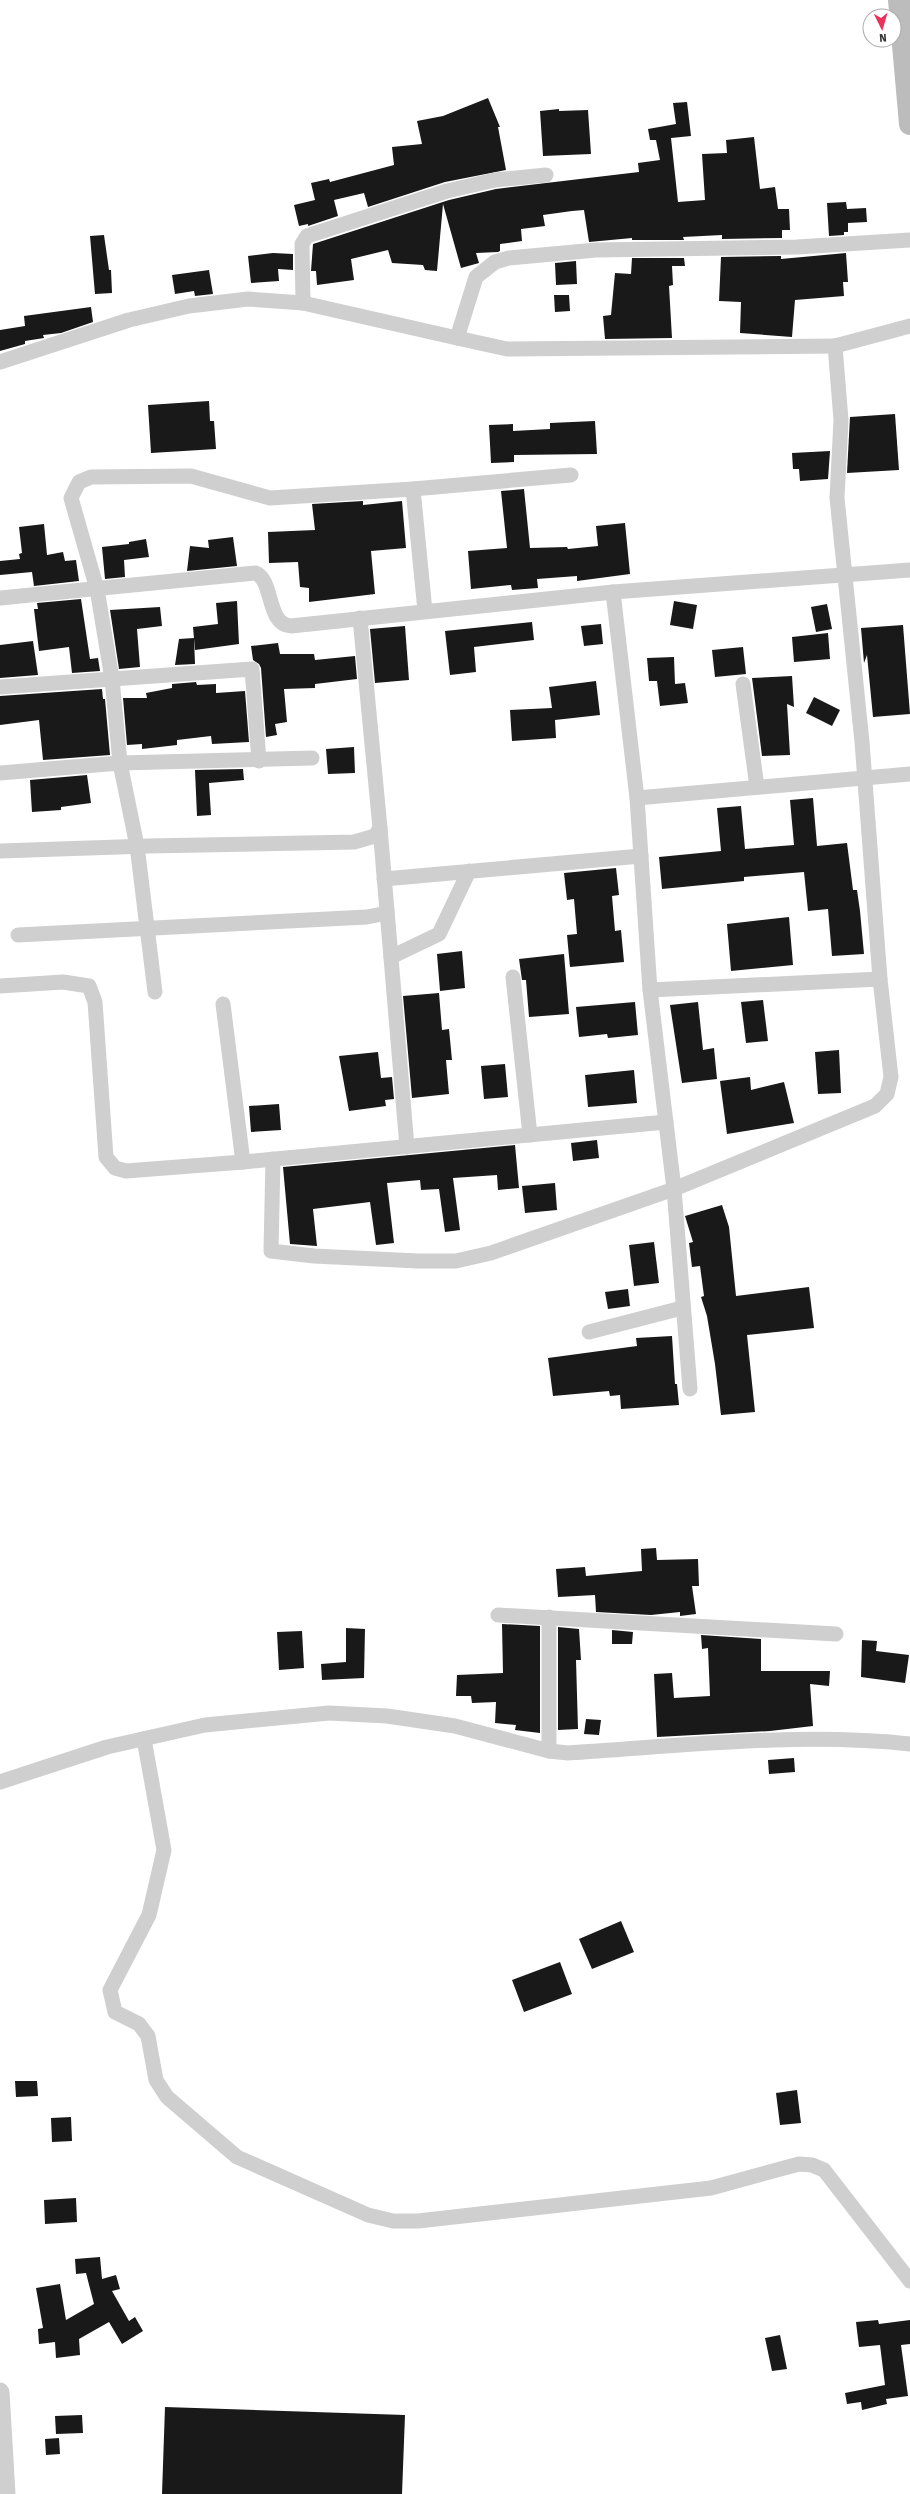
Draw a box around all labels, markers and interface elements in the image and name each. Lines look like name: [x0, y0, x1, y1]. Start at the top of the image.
north arrow: [862, 8, 902, 48]
text: N: [879, 31, 887, 44]

